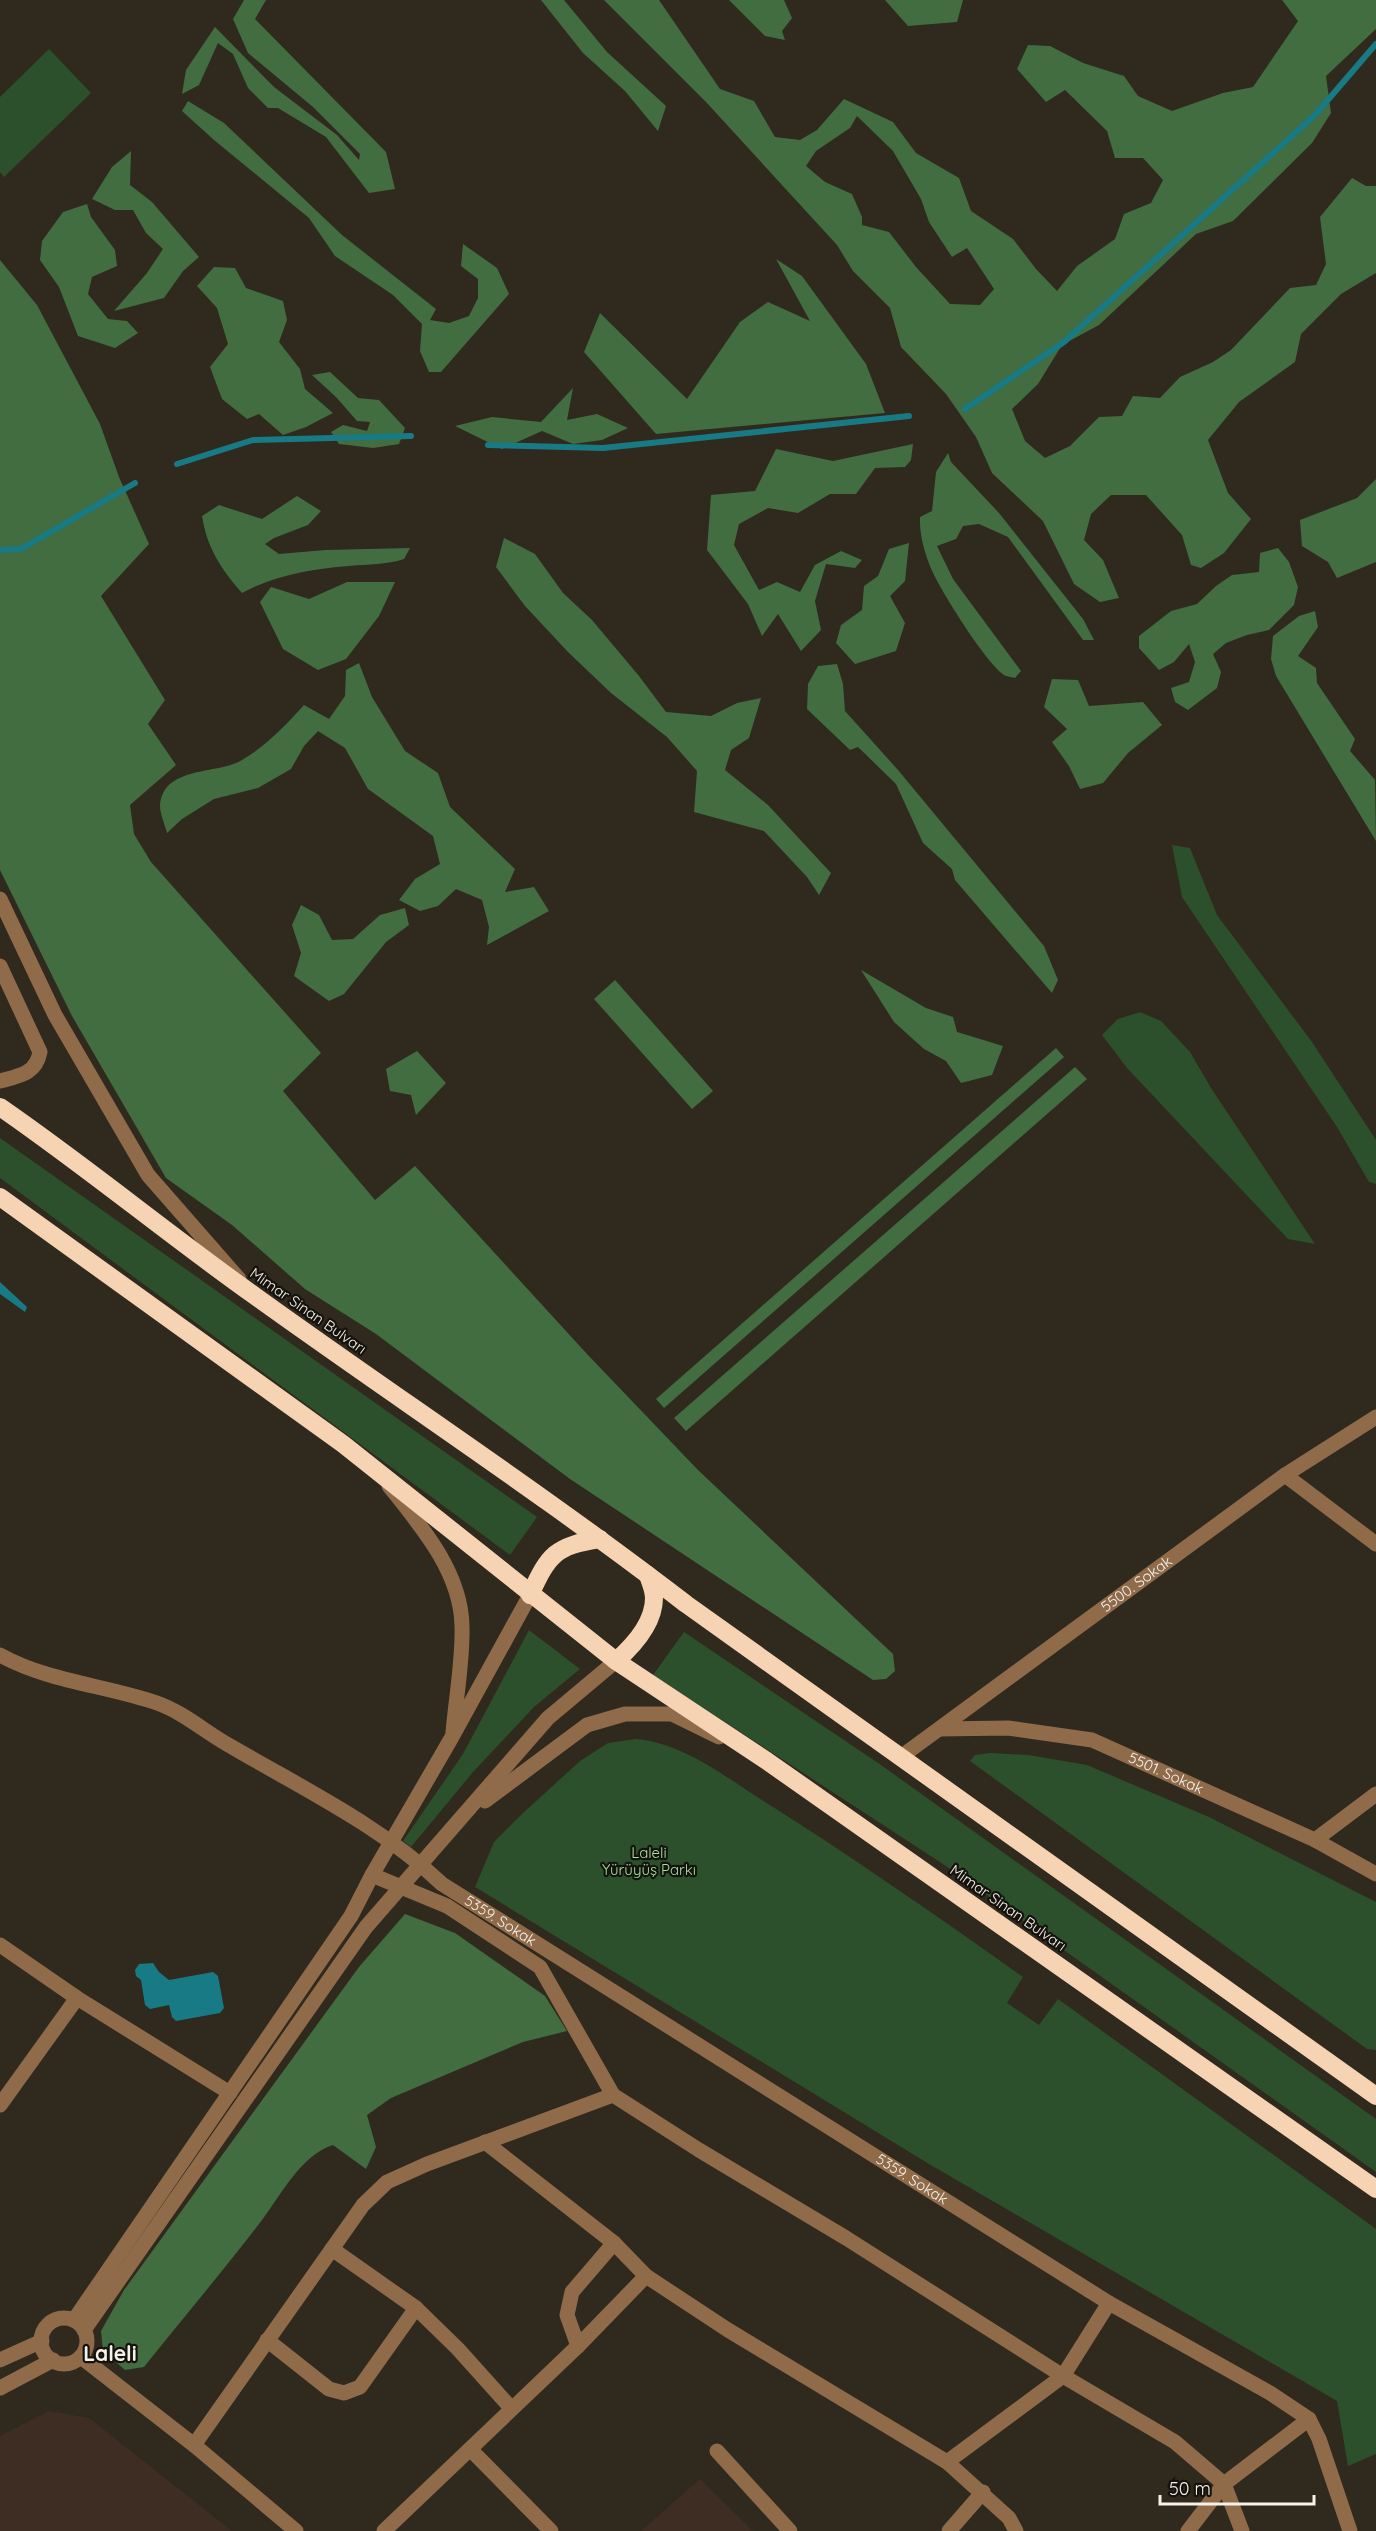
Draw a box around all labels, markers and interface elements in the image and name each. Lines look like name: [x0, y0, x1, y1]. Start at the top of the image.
street label: Mimar Sinan Bulvarı: [246, 1263, 370, 1358]
street label: 5500. Sokak: [1097, 1551, 1176, 1616]
street label: 5501. Sokak: [1126, 1748, 1207, 1798]
park label: Laleli Yürüyüş Parkı: [602, 1843, 696, 1879]
street label: Mimar Sinan Bulvarı: [946, 1860, 1070, 1955]
street label: 5359. Sokak: [461, 1891, 540, 1950]
street label: 5359. Sokak: [873, 2149, 952, 2208]
district label: Laleli: [83, 2340, 137, 2366]
scale bar: [1160, 2468, 1314, 2506]
text: 50 m: [1169, 2477, 1211, 2500]

